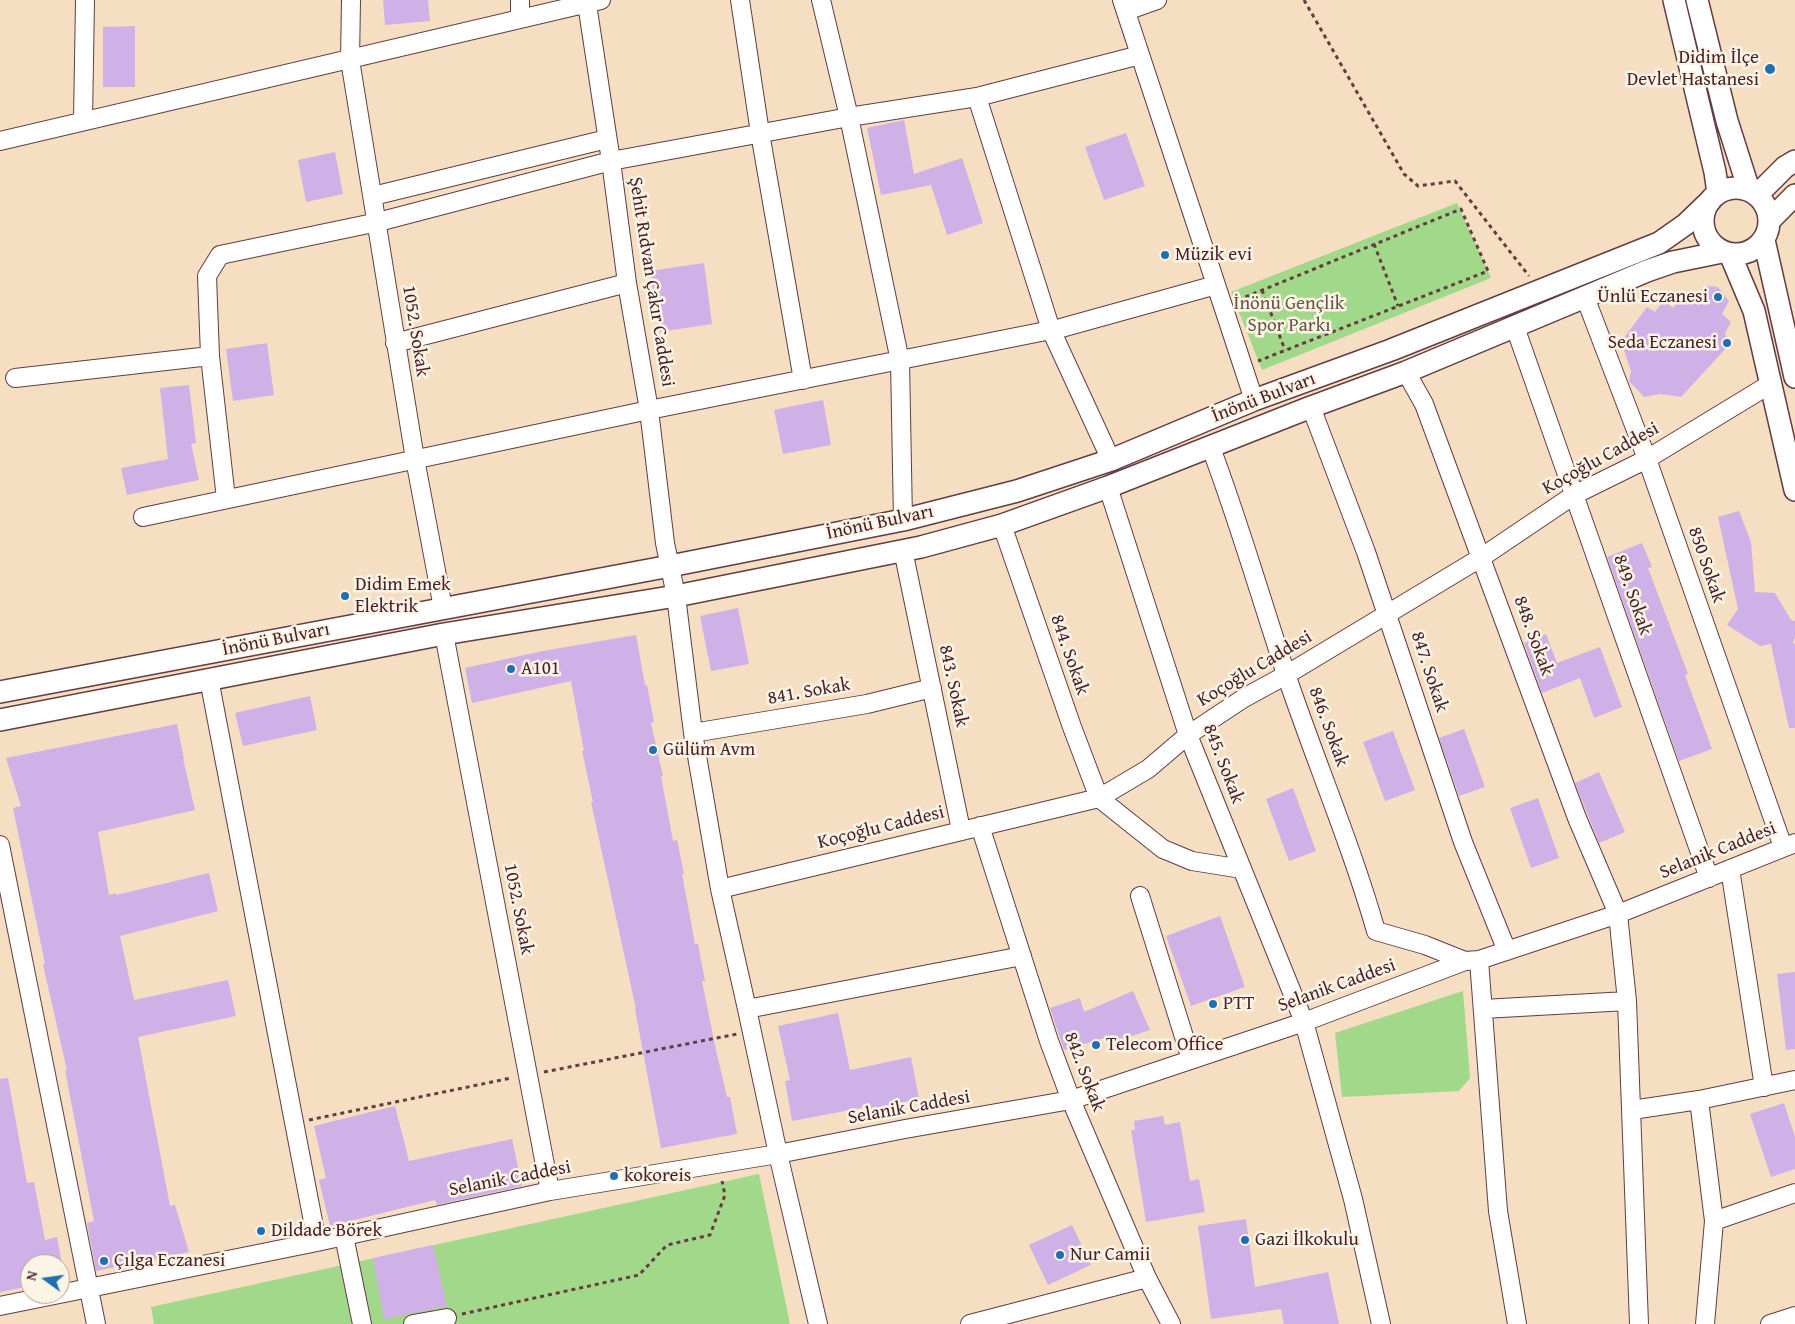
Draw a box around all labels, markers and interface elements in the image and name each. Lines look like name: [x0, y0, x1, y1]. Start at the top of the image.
place label: Didim İlçe Devlet Hastanesi: [1627, 47, 1759, 91]
marker: Didim İlçe Devlet Hastanesi: [1763, 62, 1777, 76]
street label: Şehit Rıdvan Çakır Caddesi: [623, 175, 679, 389]
place label: Müzik evi: [1175, 244, 1252, 266]
marker: Müzik evi: [1159, 249, 1171, 261]
street label: 1052. Sokak: [396, 283, 434, 379]
place label: Ünlü Eczanesi: [1597, 286, 1708, 308]
marker: Ünlü Eczanesi: [1712, 291, 1724, 303]
park label: İnönü Gençlik Spor Parkı: [1234, 293, 1344, 337]
place label: Seda Eczanesi: [1608, 332, 1717, 354]
marker: Seda Eczanesi: [1721, 337, 1733, 349]
street label: İnönü Bulvarı: [1209, 368, 1319, 428]
street label: Koçoğlu Caddesi: [1539, 418, 1663, 500]
street label: İnönü Bulvarı: [824, 501, 936, 545]
street label: 850 Sokak: [1682, 524, 1730, 606]
street label: 849. Sokak: [1608, 552, 1656, 638]
place label: Didim Emek Elektrik: [355, 574, 451, 618]
marker: Didim Emek Elektrik: [339, 590, 351, 602]
street label: 848. Sokak: [1508, 593, 1558, 679]
street label: 844. Sokak: [1045, 612, 1093, 698]
street label: İnönü Bulvarı: [220, 618, 332, 662]
street label: Koçoğlu Caddesi: [1194, 626, 1316, 712]
street label: 847. Sokak: [1405, 629, 1453, 715]
street label: 843. Sokak: [933, 643, 973, 729]
place label: A101: [521, 658, 560, 680]
marker: A101: [505, 663, 517, 675]
street label: 841. Sokak: [766, 674, 852, 710]
street label: 846. Sokak: [1303, 684, 1353, 770]
street label: 845. Sokak: [1197, 721, 1249, 807]
place label: Gülüm Avm: [663, 739, 755, 761]
marker: Gülüm Avm: [647, 744, 659, 756]
street label: Koçoğlu Caddesi: [815, 801, 947, 855]
street label: Selanik Caddesi: [1656, 817, 1780, 885]
street label: 1052. Sokak: [498, 861, 538, 957]
street label: Selanik Caddesi: [1275, 954, 1399, 1018]
place label: PTT: [1223, 993, 1255, 1015]
marker: PTT: [1207, 998, 1219, 1010]
street label: 842. Sokak: [1058, 1029, 1110, 1115]
place label: Telecom Office: [1106, 1034, 1223, 1056]
marker: Telecom Office: [1090, 1039, 1102, 1051]
street label: Selanik Caddesi: [846, 1086, 972, 1130]
street label: Selanik Caddesi: [447, 1156, 573, 1202]
place label: kokoreis: [624, 1165, 691, 1187]
marker: kokoreis: [608, 1170, 620, 1182]
place label: Dildade Börek: [271, 1220, 382, 1242]
marker: Dildade Börek: [255, 1225, 267, 1237]
place label: Gazi İlkokulu: [1255, 1229, 1359, 1251]
marker: Gazi İlkokulu: [1239, 1234, 1251, 1246]
place label: Nur Camii: [1070, 1244, 1150, 1266]
marker: Nur Camii: [1054, 1249, 1066, 1261]
place label: Çılga Eczanesi: [114, 1250, 225, 1272]
north arrow: [20, 1254, 70, 1304]
marker: Çılga Eczanesi: [98, 1255, 110, 1267]
text: N: [21, 1269, 42, 1283]

